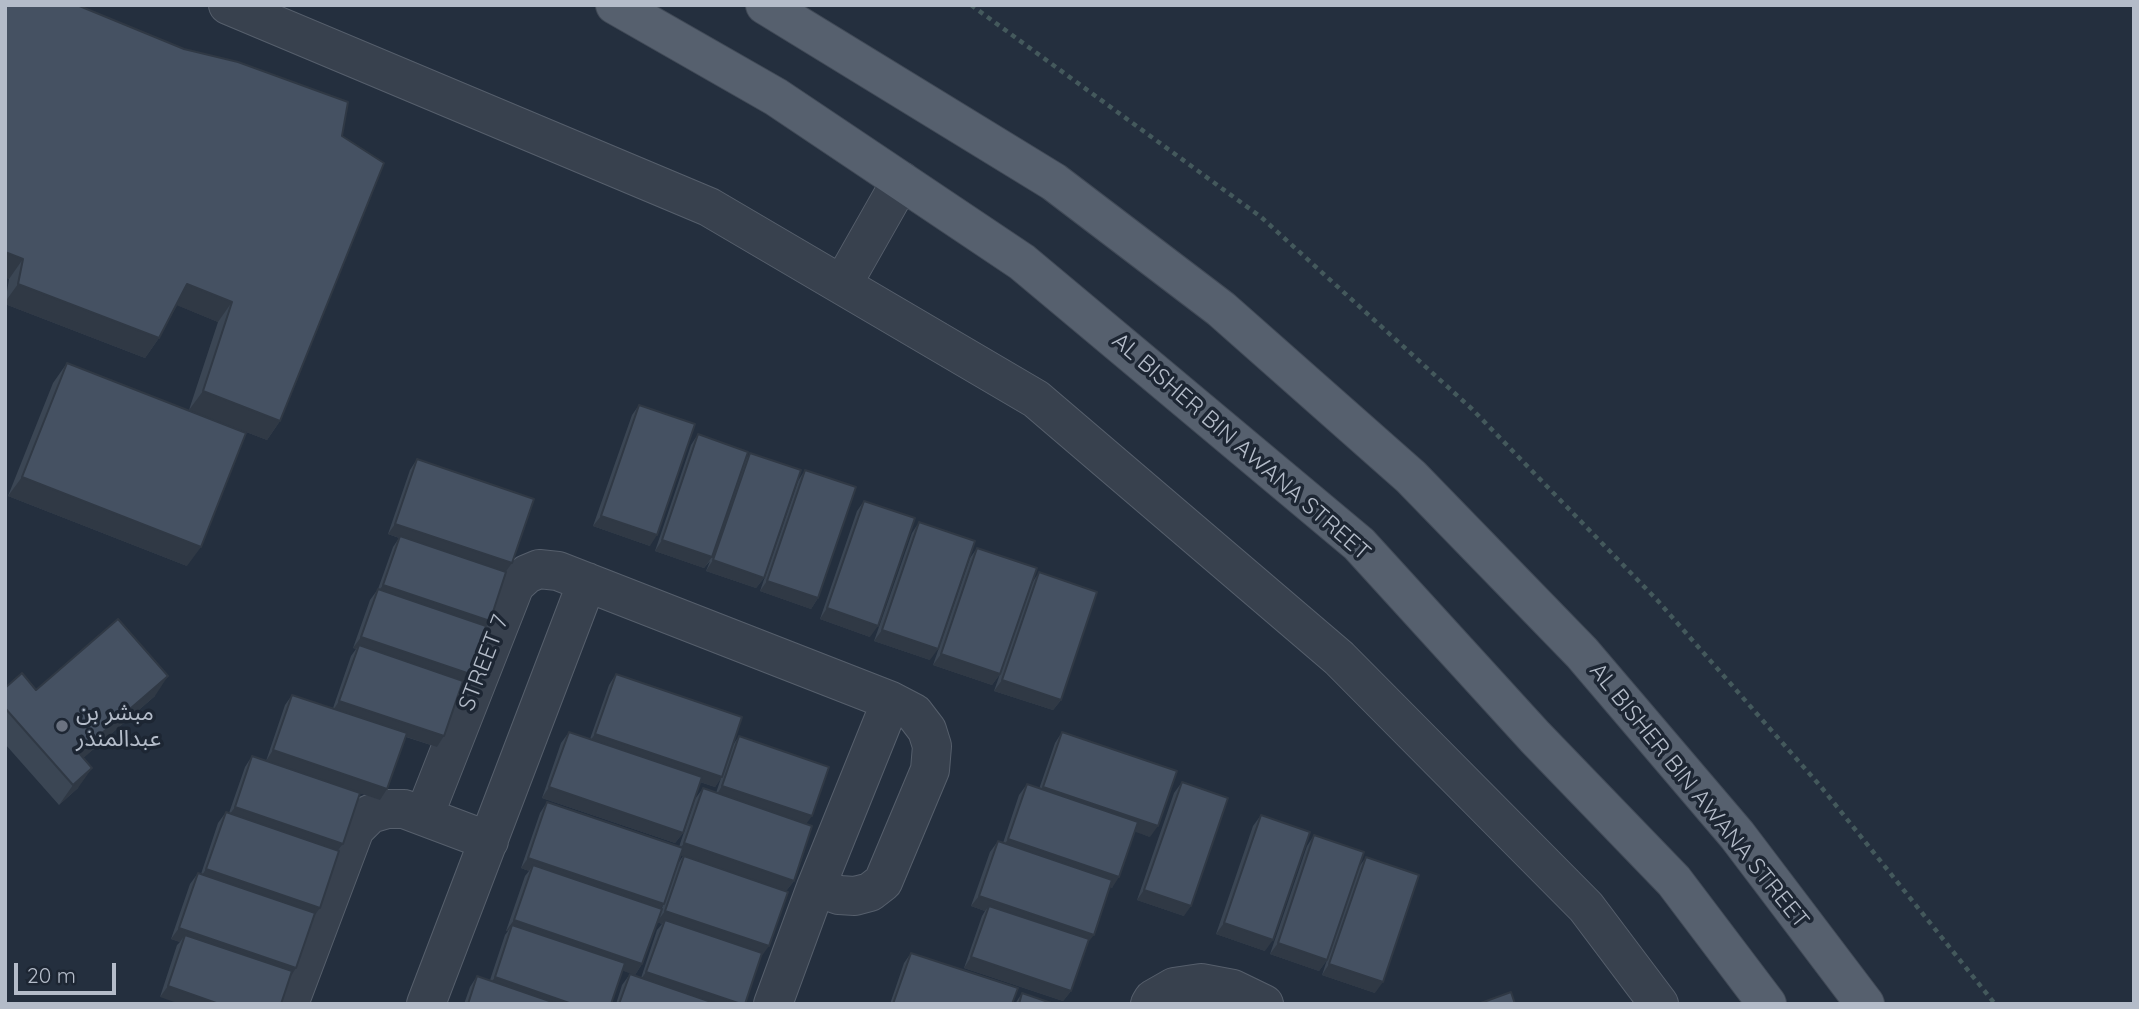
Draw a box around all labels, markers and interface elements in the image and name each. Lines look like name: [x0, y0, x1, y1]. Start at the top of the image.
street label: AL BISHER BIN AWANA STREET: [1106, 327, 1376, 567]
street label: STREET 7: [453, 611, 515, 715]
street label: AL BISHER BIN AWANA STREET: [1583, 658, 1815, 934]
place label: مبشر بن عبدالمنذر: [76, 699, 161, 753]
marker: مبشر بن عبدالمنذر: [54, 718, 70, 734]
scale bar: [18, 950, 119, 994]
text: 20 m: [27, 962, 76, 988]

